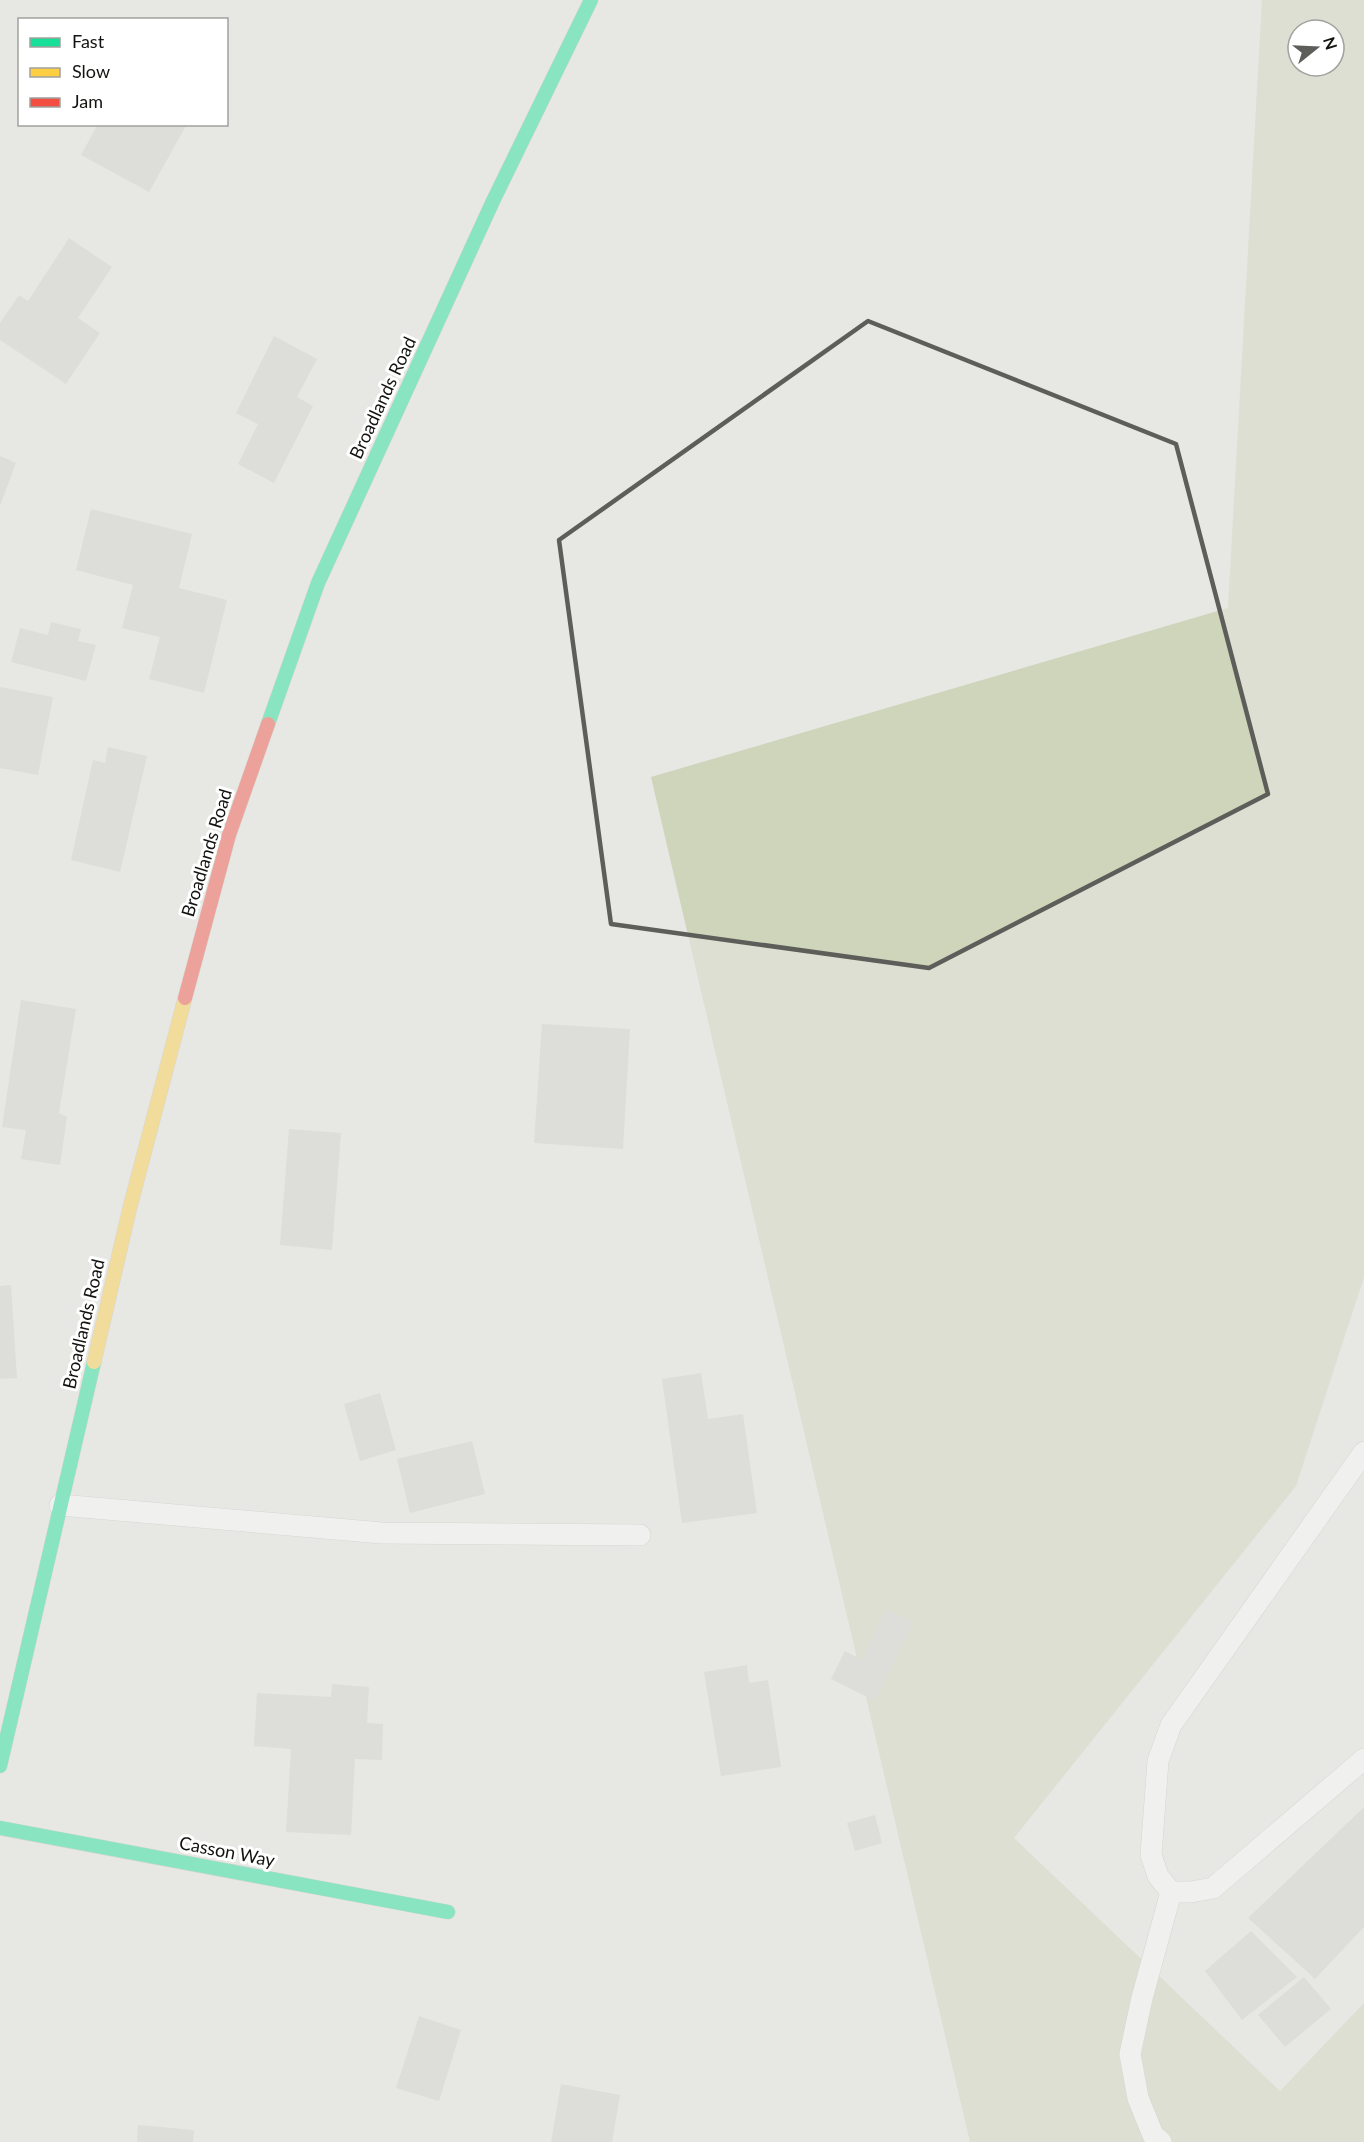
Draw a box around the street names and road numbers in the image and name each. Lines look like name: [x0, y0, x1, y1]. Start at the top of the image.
street label: Broadlands Road: [344, 333, 420, 462]
street label: Broadlands Road: [176, 786, 236, 919]
street label: Broadlands Road: [57, 1257, 109, 1391]
street label: Casson Way: [178, 1831, 278, 1871]

